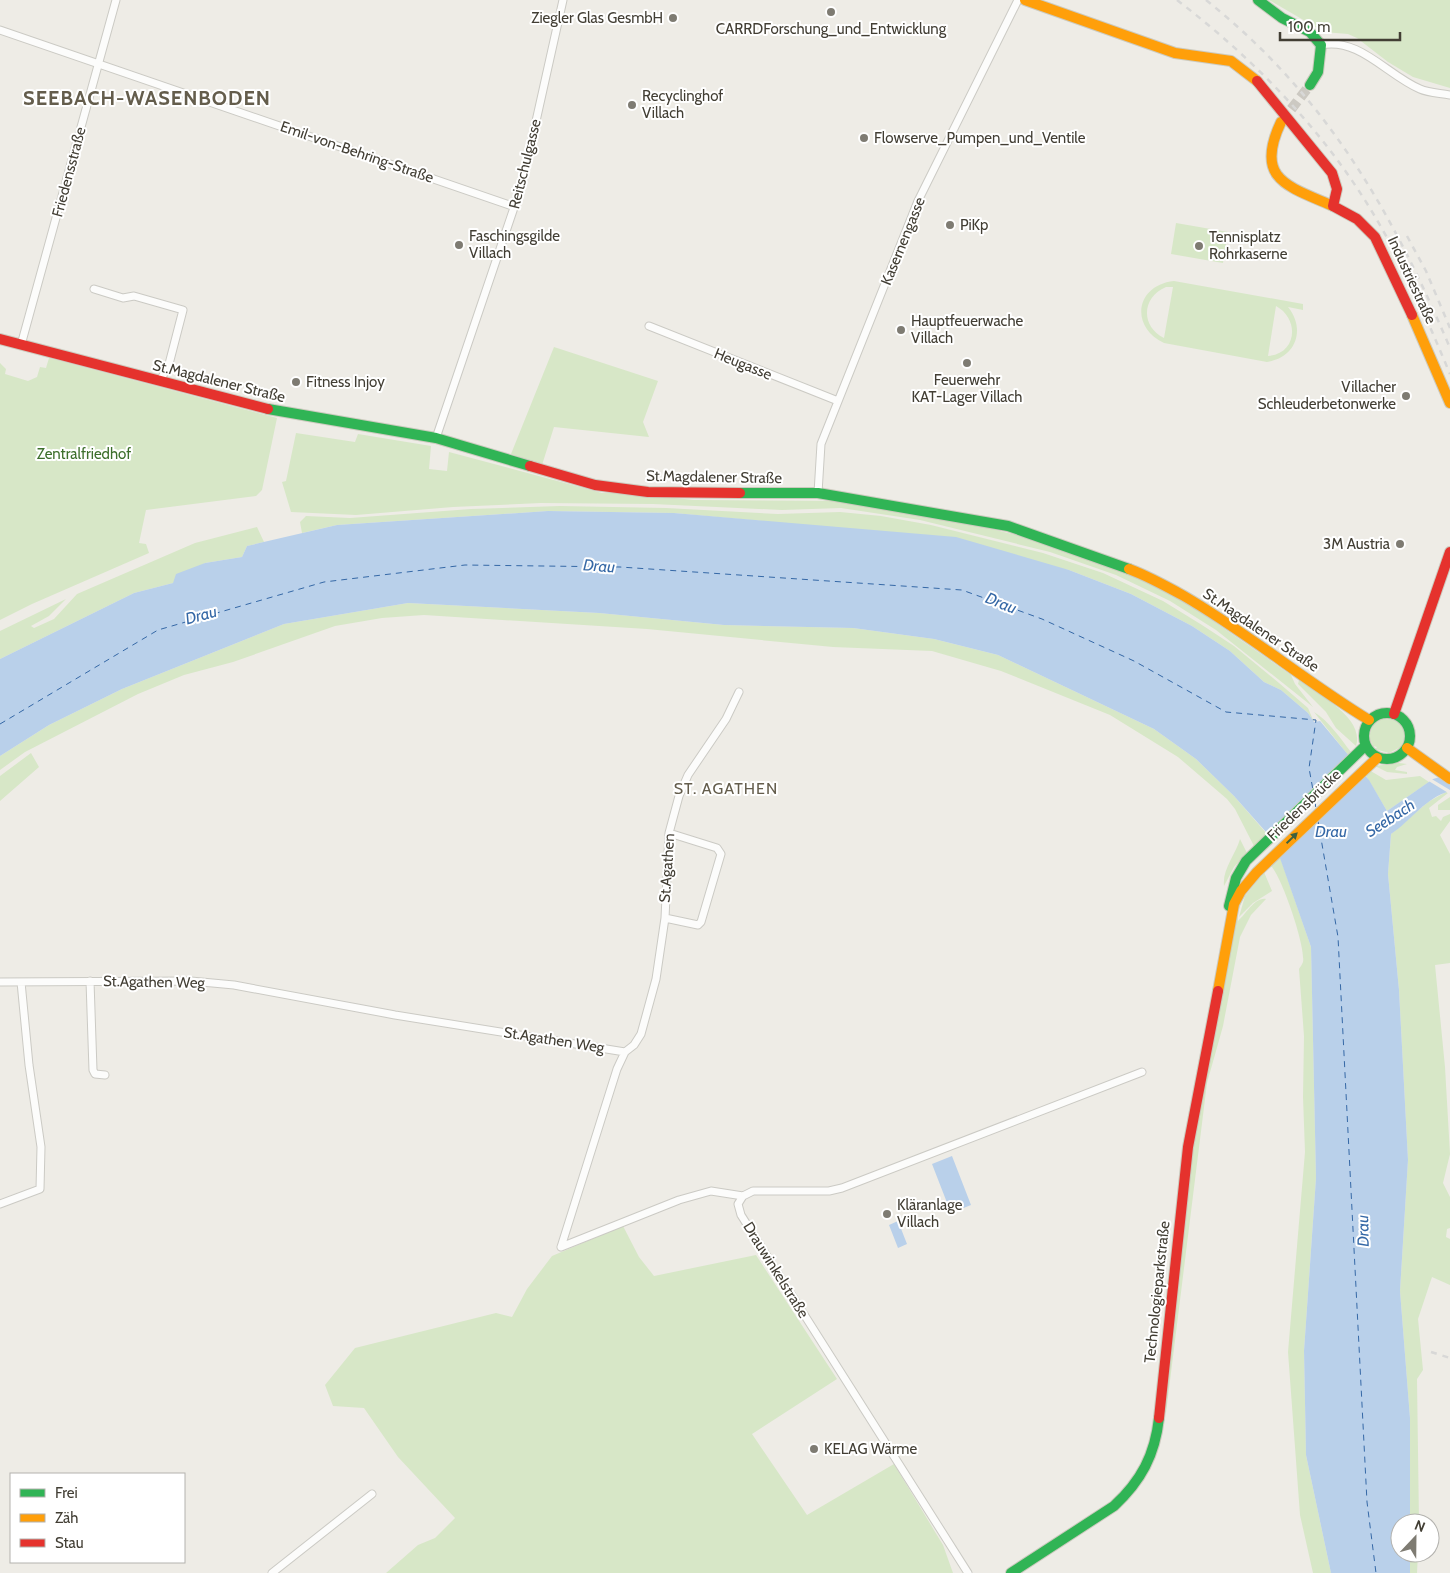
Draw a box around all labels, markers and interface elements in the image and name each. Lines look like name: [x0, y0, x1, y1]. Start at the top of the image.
marker: CARRDForschung_und_Entwicklung: [825, 6, 837, 18]
place label: Ziegler Glas GesmbH: [531, 9, 663, 27]
scale bar: [1280, 10, 1400, 42]
marker: Ziegler Glas GesmbH: [667, 12, 679, 24]
text: 100 m: [1288, 18, 1330, 36]
place label: CARRDForschung_und_Entwicklung: [716, 20, 947, 38]
district label: SEEBACH-WASENBODEN: [23, 86, 271, 110]
place label: Recyclinghof Villach: [642, 87, 723, 122]
marker: Recyclinghof Villach: [626, 99, 638, 111]
street label: Emil-von-Behring-Straße: [278, 117, 436, 187]
street label: Reitschulgasse: [505, 117, 545, 211]
street label: Friedensstraße: [48, 125, 90, 219]
place label: Flowserve_Pumpen_und_Ventile: [874, 129, 1086, 147]
marker: Flowserve_Pumpen_und_Ventile: [858, 132, 870, 144]
street label: Kasernengasse: [877, 194, 929, 288]
place label: PiKp: [960, 216, 988, 234]
marker: PiKp: [944, 219, 956, 231]
place label: Faschingsgilde Villach: [469, 227, 560, 262]
place label: Tennisplatz Rohrkaserne: [1209, 228, 1288, 263]
street label: Industriestraße: [1384, 233, 1440, 327]
marker: Faschingsgilde Villach: [453, 239, 465, 251]
marker: Tennisplatz Rohrkaserne: [1193, 240, 1205, 252]
place label: Hauptfeuerwache Villach: [911, 312, 1024, 347]
marker: Hauptfeuerwache Villach: [895, 324, 907, 336]
street label: Heugasse: [711, 344, 775, 384]
street label: St.Magdalener Straße: [151, 356, 287, 406]
marker: Feuerwehr KAT-Lager Villach: [961, 357, 973, 369]
place label: Feuerwehr KAT-Lager Villach: [912, 371, 1022, 406]
place label: Fitness Injoy: [306, 373, 385, 391]
marker: Fitness Injoy: [290, 376, 302, 388]
place label: Villacher Schleuderbetonwerke: [1258, 378, 1396, 413]
marker: Villacher Schleuderbetonwerke: [1400, 390, 1412, 402]
park label: Zentralfriedhof: [37, 445, 131, 463]
street label: St.Magdalener Straße: [646, 467, 782, 487]
place label: 3M Austria: [1323, 535, 1391, 553]
marker: 3M Austria: [1394, 538, 1406, 550]
water label: Drau: [582, 555, 616, 577]
street label: St.Magdalener Straße: [1200, 585, 1323, 676]
water label: Drau: [983, 588, 1019, 618]
water label: Drau: [183, 602, 219, 628]
street label: Friedensbrücke: [1264, 765, 1345, 845]
district label: ST. AGATHEN: [674, 779, 778, 798]
water label: Seebach: [1362, 795, 1418, 841]
water label: Drau: [1315, 822, 1347, 841]
one-way arrow: [1285, 832, 1297, 844]
street label: St.Agathen: [656, 833, 678, 903]
street label: St.Agathen Weg: [103, 972, 206, 992]
street label: St.Agathen Weg: [502, 1023, 606, 1057]
place label: Kläranlage Villach: [897, 1196, 963, 1231]
marker: Kläranlage Villach: [881, 1208, 893, 1220]
water label: Drau: [1353, 1215, 1373, 1247]
street label: Drauwinkelstraße: [739, 1219, 813, 1322]
street label: Technologieparkstraße: [1141, 1220, 1173, 1364]
place label: KELAG Wärme: [824, 1440, 918, 1458]
marker: KELAG Wärme: [808, 1443, 820, 1455]
legend: [10, 1473, 185, 1563]
text: Frei: [55, 1484, 78, 1502]
text: Zäh: [55, 1509, 78, 1527]
north arrow: [1390, 1513, 1440, 1563]
text: N: [1412, 1516, 1428, 1536]
text: Stau: [55, 1534, 84, 1552]

